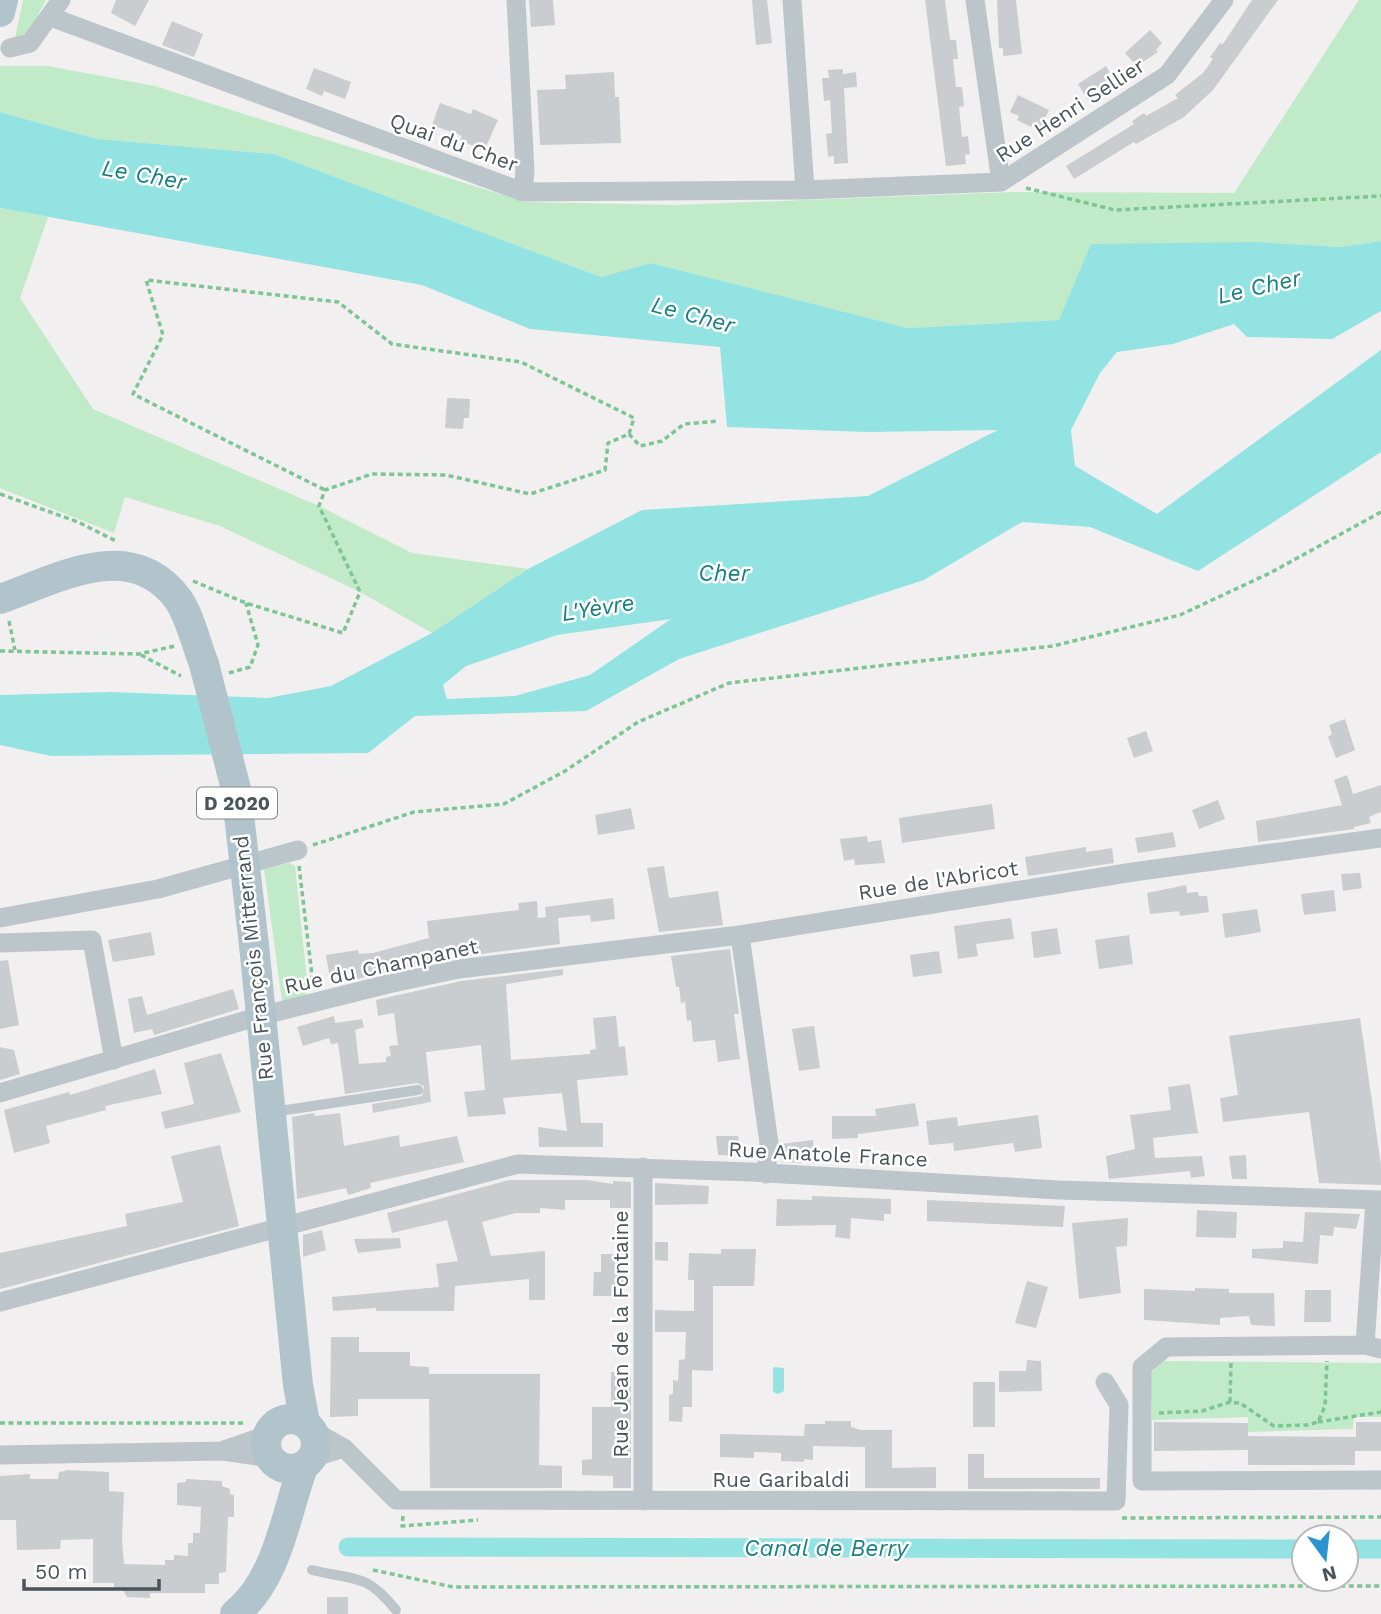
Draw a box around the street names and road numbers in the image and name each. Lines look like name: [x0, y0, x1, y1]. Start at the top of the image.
street label: Rue Henri Sellier: [991, 52, 1149, 167]
street label: Quai du Cher: [386, 107, 522, 177]
road number: D 2020: [197, 788, 277, 818]
street label: Rue François Mitterrand: [228, 834, 278, 1082]
street label: Rue de l'Abricot: [856, 855, 1020, 905]
street label: Rue du Champanet: [282, 933, 480, 999]
street label: Rue Anatole France: [728, 1136, 928, 1172]
street label: Rue Jean de la Fontaine: [608, 1210, 633, 1458]
street label: Rue Garibaldi: [712, 1467, 850, 1492]

